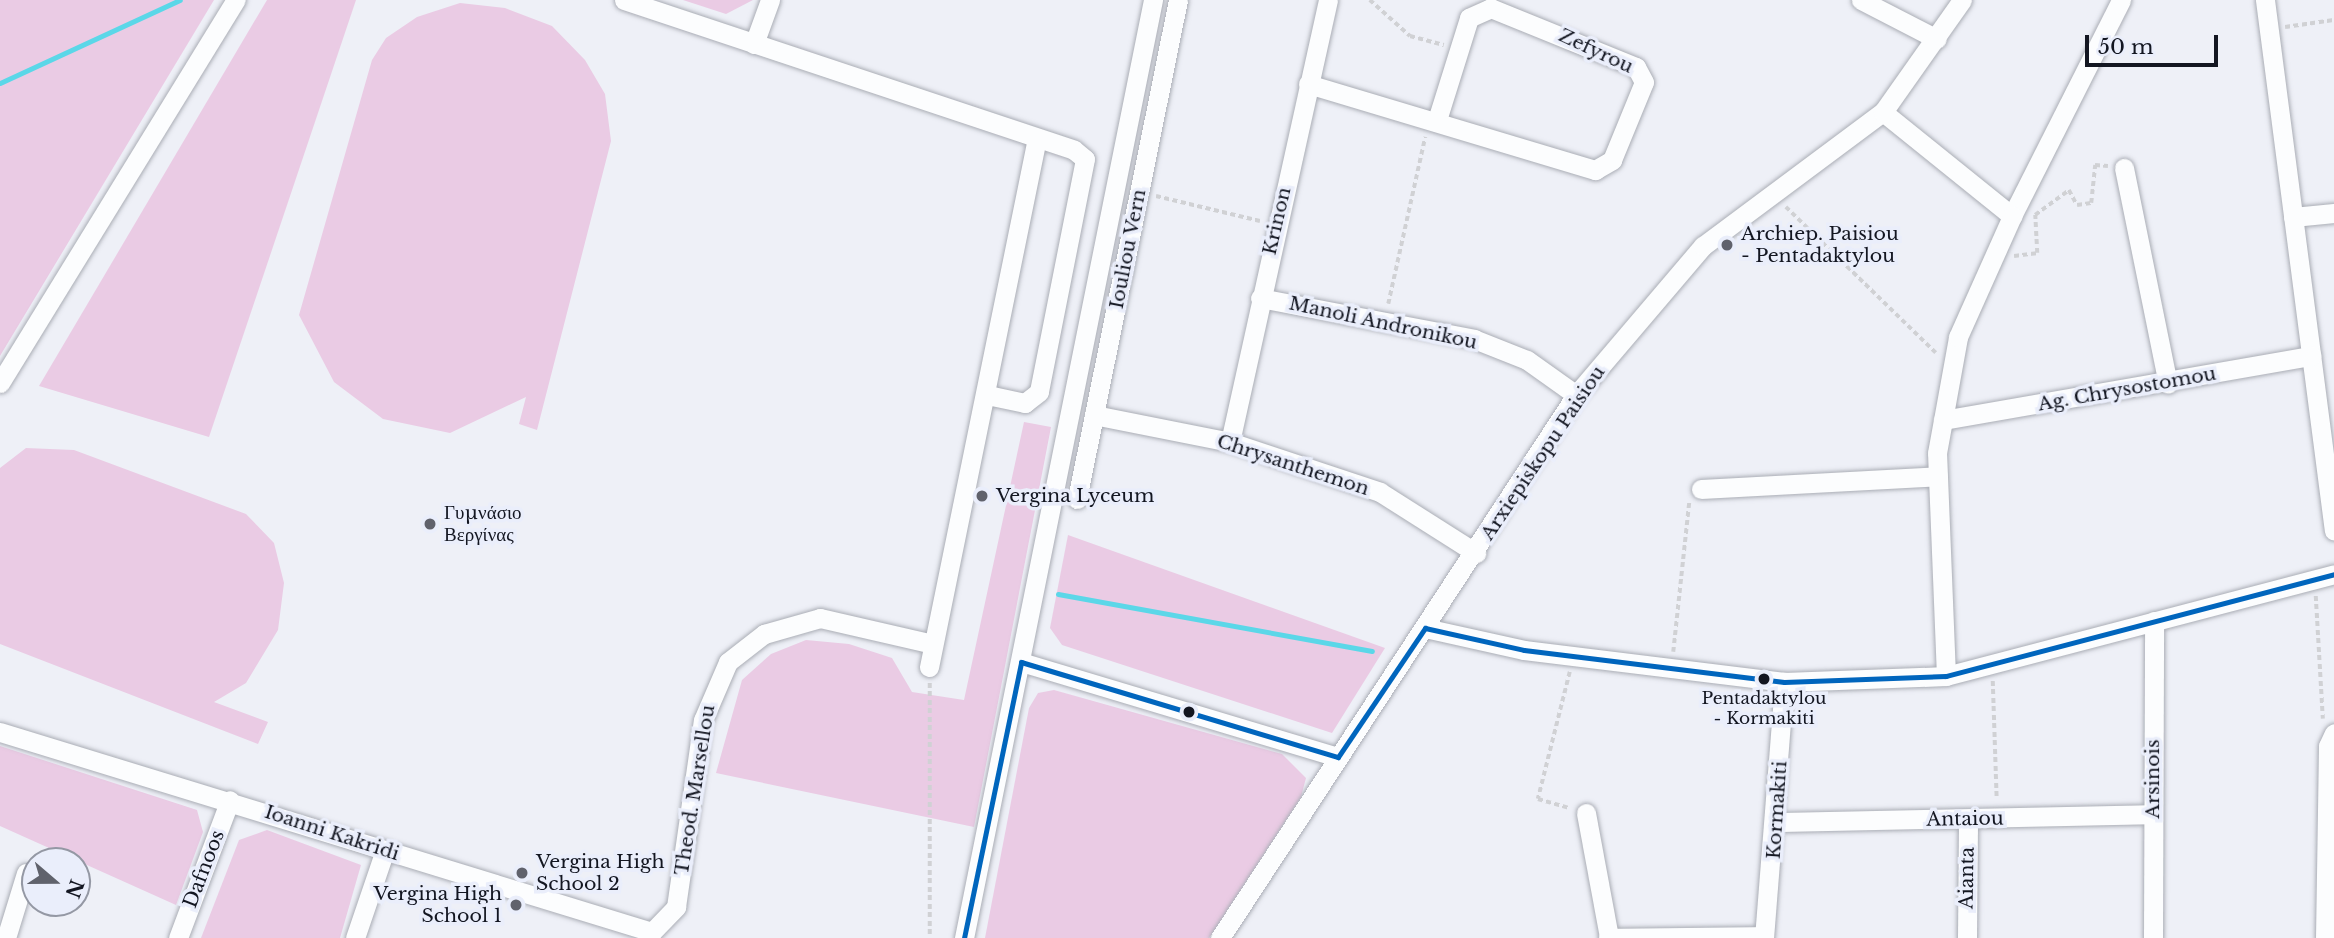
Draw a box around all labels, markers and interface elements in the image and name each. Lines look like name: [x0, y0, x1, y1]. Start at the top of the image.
scale bar: [2089, 21, 2222, 65]
street label: Zefyrou: [1555, 24, 1637, 78]
text: 50 m: [2098, 34, 2153, 60]
street label: Krinon: [1258, 185, 1296, 257]
street label: Iouliou Vern: [1105, 187, 1151, 311]
place label: Archiep. Paisiou - Pentadaktylou: [1741, 223, 1899, 267]
marker: Archiep. Paisiou - Pentadaktylou: [1719, 237, 1735, 253]
street label: Manoli Andronikou: [1286, 292, 1480, 354]
street label: Arxiepiskopu Paisiou: [1476, 362, 1610, 544]
street label: Ag. Chrysostomou: [2036, 362, 2218, 416]
street label: Chrysanthemon: [1214, 430, 1372, 500]
place label: Vergina Lyceum: [996, 485, 1154, 507]
marker: Vergina Lyceum: [974, 488, 990, 504]
place label: Γυμνάσιο Βεργίνας: [444, 502, 521, 546]
marker: Γυμνάσιο Βεργίνας: [422, 516, 438, 532]
marker: Pentadaktylou - Kormakiti: [1757, 672, 1771, 686]
place label: Pentadaktylou - Kormakiti: [1701, 689, 1827, 729]
street label: Theod. Marsellou: [670, 703, 720, 877]
unlabelled marker: [1182, 705, 1196, 719]
street label: Arsinois: [2142, 739, 2164, 819]
street label: Kormakiti: [1762, 760, 1792, 860]
street label: Ioanni Kakridi: [262, 800, 402, 866]
street label: Antaiou: [1926, 807, 2004, 831]
street label: Dafnoos: [179, 827, 229, 911]
north arrow: [21, 847, 91, 917]
street label: Aianta: [1955, 847, 1979, 909]
place label: Vergina High School 2: [536, 851, 665, 895]
marker: Vergina High School 2: [514, 865, 530, 881]
text: N: [60, 876, 88, 901]
place label: Vergina High School 1: [373, 883, 502, 927]
marker: Vergina High School 1: [508, 897, 524, 913]

